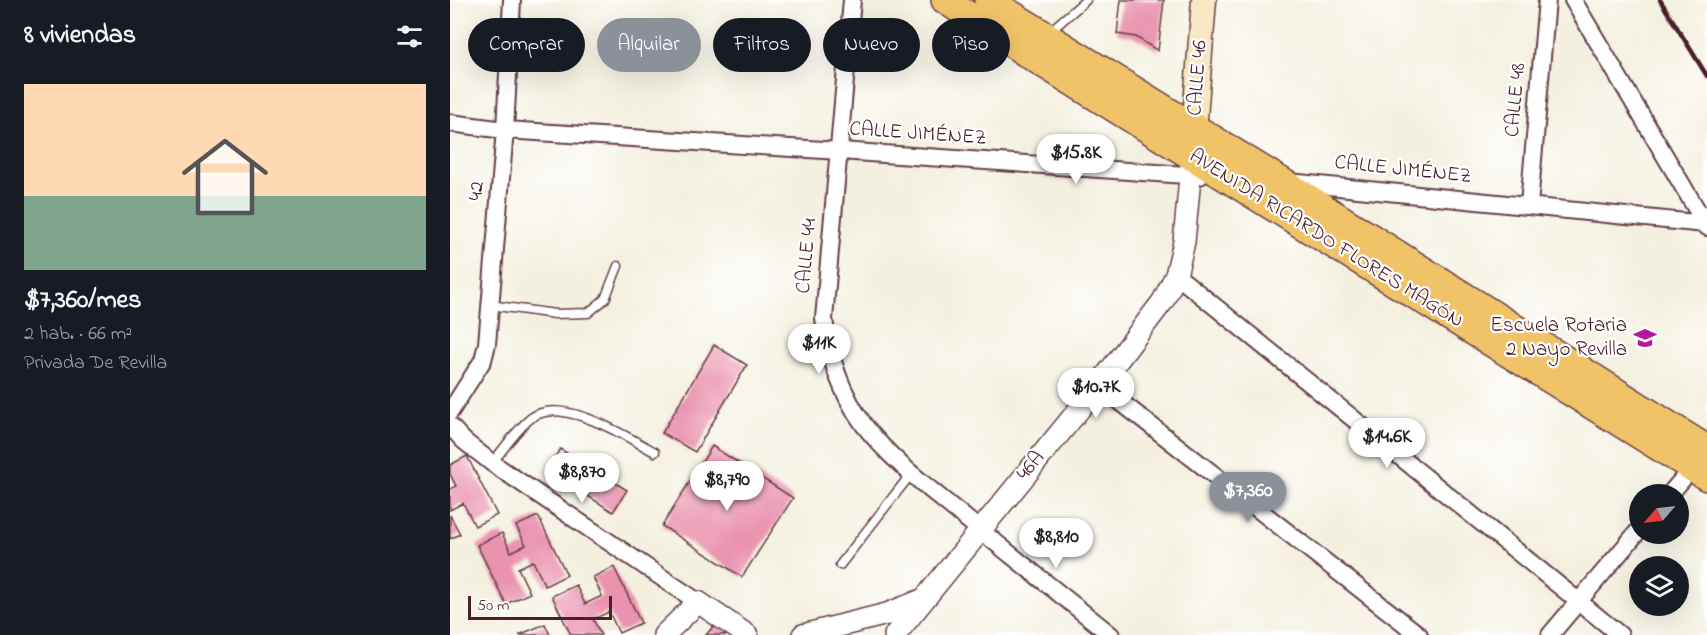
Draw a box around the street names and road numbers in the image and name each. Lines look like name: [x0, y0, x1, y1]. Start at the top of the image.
street label: CALLE 46: [1180, 39, 1216, 117]
street label: CALLE 48: [1498, 61, 1534, 138]
street label: CALLE JIMÉNEZ: [848, 114, 988, 154]
street label: AVENIDA RICARDO FLORES MAGÓN: [1183, 142, 1469, 336]
street label: CALLE JIMÉNEZ: [1333, 148, 1473, 192]
street label: 42: [461, 180, 493, 202]
street label: CALLE 44: [789, 217, 825, 295]
street label: 46A: [1010, 445, 1052, 487]

